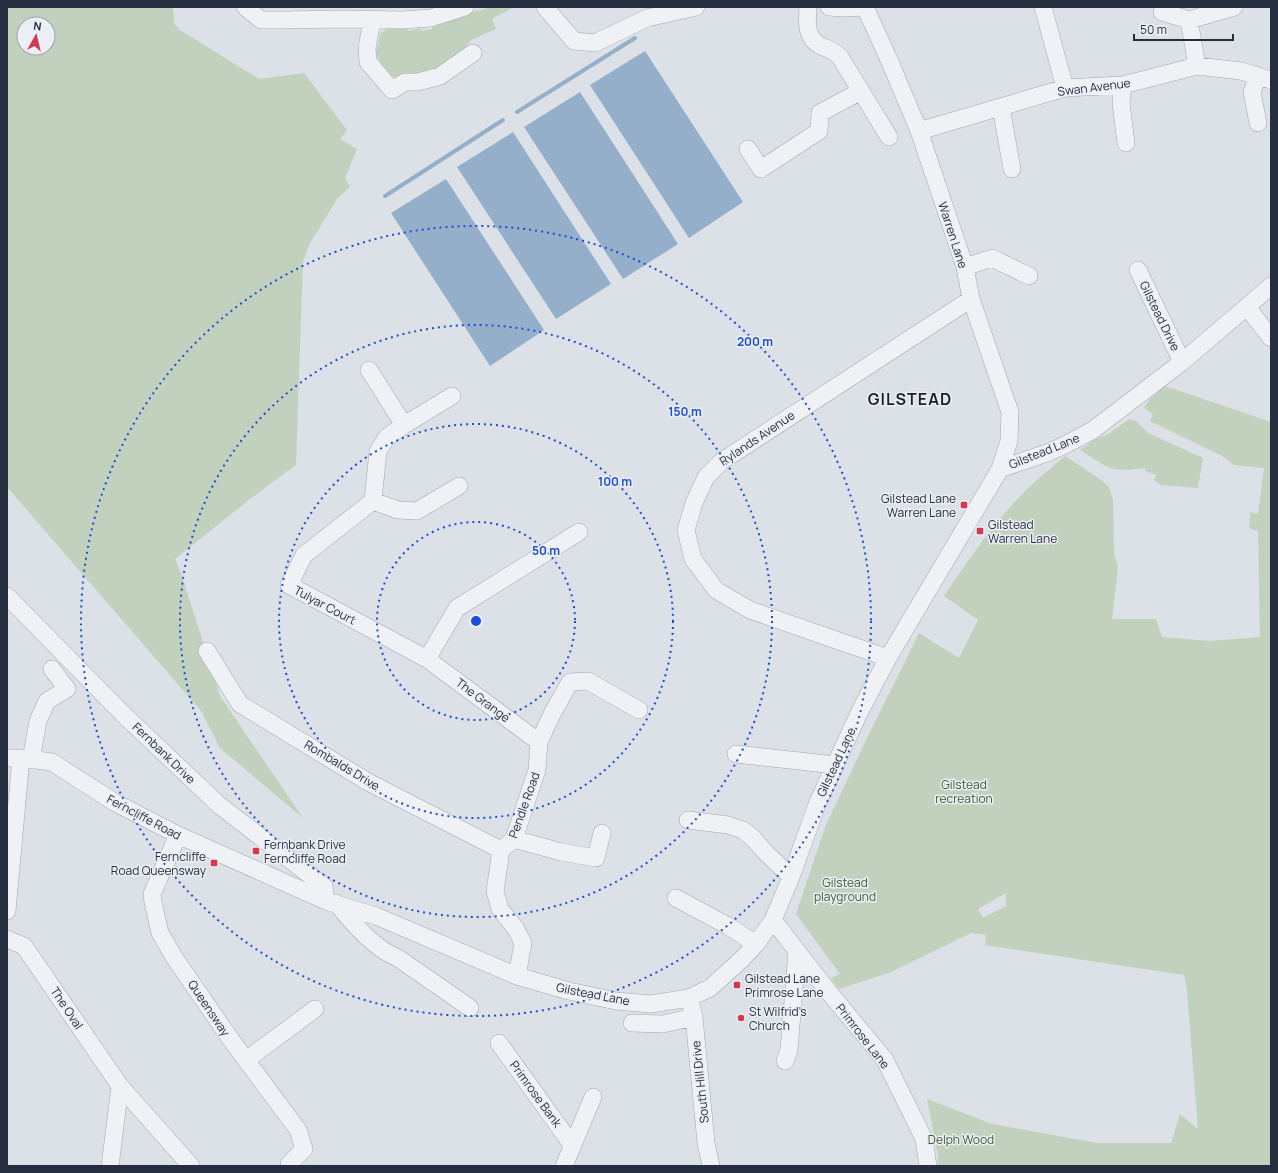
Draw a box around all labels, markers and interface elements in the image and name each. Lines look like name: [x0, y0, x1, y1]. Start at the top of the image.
north arrow: [16, 16, 56, 56]
scale bar: [1134, 16, 1233, 42]
text: N: [33, 18, 43, 34]
text: 50 m: [1140, 21, 1167, 38]
street label: Swan Avenue: [1056, 74, 1132, 100]
street label: Warren Lane: [934, 199, 972, 271]
street label: Gilstead Drive: [1136, 278, 1184, 354]
text: 200 m: [737, 333, 773, 350]
district label: GILSTEAD: [868, 388, 952, 410]
text: 150 m: [668, 403, 702, 420]
street label: Rylands Avenue: [716, 407, 798, 469]
street label: Gilstead Lane: [1006, 429, 1082, 473]
text: 100 m: [598, 473, 632, 490]
place label: Gilstead Lane Warren Lane: [881, 490, 956, 521]
marker: Gilstead Lane Warren Lane: [959, 500, 969, 510]
place label: Gilstead Warren Lane: [988, 516, 1057, 547]
marker: Gilstead Warren Lane: [975, 526, 985, 536]
text: 50 m: [532, 542, 560, 559]
street label: Tulyar Court: [291, 582, 359, 629]
centre of rings: [469, 614, 483, 628]
street label: The Grange: [452, 674, 514, 726]
street label: Fernbank Drive: [129, 719, 199, 787]
street label: Gilstead Lane: [812, 724, 860, 800]
street label: Rombalds Drive: [301, 736, 383, 794]
street label: Pendle Road: [504, 770, 544, 840]
park label: Gilstead recreation: [935, 776, 993, 807]
street label: Ferncliffe Road: [104, 790, 184, 844]
place label: Fernbank Drive Ferncliffe Road: [264, 836, 346, 867]
marker: Fernbank Drive Ferncliffe Road: [251, 846, 261, 856]
place label: Ferncliffe Road Queensway: [111, 848, 207, 879]
marker: Ferncliffe Road Queensway: [209, 858, 219, 868]
park label: Gilstead playground: [814, 874, 876, 905]
place label: Gilstead Lane Primrose Lane: [745, 970, 823, 1001]
street label: Queensway: [184, 977, 234, 1040]
street label: Gilstead Lane: [555, 979, 631, 1009]
marker: Gilstead Lane Primrose Lane: [732, 980, 742, 990]
street label: The Oval: [47, 984, 87, 1032]
street label: Primrose Lane: [832, 1000, 894, 1072]
place label: St Wilfrid's Church: [749, 1003, 807, 1034]
marker: St Wilfrid's Church: [736, 1013, 746, 1023]
street label: South Hill Drive: [687, 1040, 713, 1124]
street label: Primrose Bank: [506, 1057, 567, 1132]
park label: Delph Wood: [928, 1131, 994, 1148]

